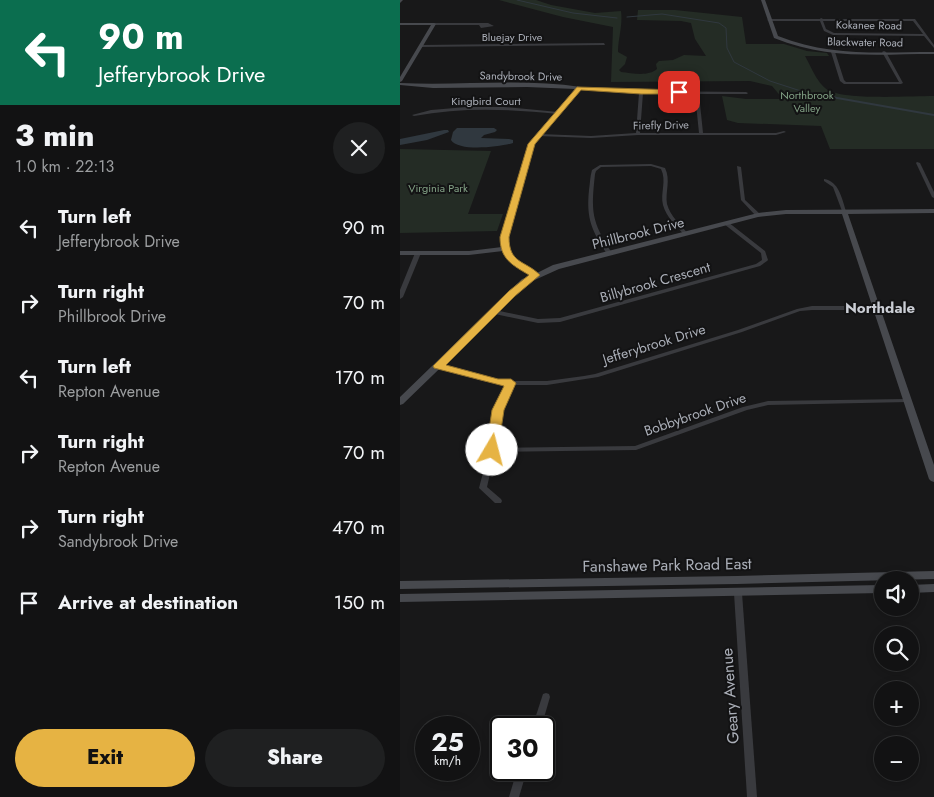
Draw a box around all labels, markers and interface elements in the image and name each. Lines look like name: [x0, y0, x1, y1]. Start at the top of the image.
text: 90 m: [98, 12, 184, 62]
street label: Kokanee Road: [836, 16, 902, 34]
icon: left: [15, 20, 80, 85]
street label: Bluejay Drive: [482, 29, 543, 45]
street label: Blackwater Road: [827, 33, 903, 51]
text: Jefferybrook Drive: [98, 58, 265, 90]
street label: Sandybrook Drive: [480, 67, 563, 85]
pin: [658, 71, 700, 113]
icon: arrive: [665, 78, 693, 106]
park label: Northbrook Valley: [780, 87, 834, 116]
street label: Kingbird Court: [451, 93, 521, 109]
text: 3 min: [15, 114, 94, 157]
street label: Firefly Drive: [633, 117, 689, 133]
button: close: [333, 122, 385, 174]
text: 1.0 km · 22:13: [15, 155, 114, 178]
park label: Virginia Park: [408, 180, 468, 196]
text: Turn left: [58, 203, 131, 230]
street label: Phillbrook Drive: [590, 212, 686, 254]
icon: left: [15, 214, 43, 242]
text: 90 m: [342, 214, 385, 241]
text: Jefferybrook Drive: [58, 230, 180, 253]
street label: Billybrook Crescent: [597, 257, 713, 307]
text: Turn right: [58, 278, 144, 305]
icon: right: [15, 289, 43, 317]
text: 70 m: [343, 289, 385, 316]
district label: Northdale: [845, 297, 916, 319]
text: Phillbrook Drive: [58, 305, 166, 328]
street label: Jefferybrook Drive: [598, 319, 708, 370]
text: Turn left: [58, 353, 131, 380]
icon: left: [15, 364, 43, 392]
text: 170 m: [335, 364, 385, 391]
text: Repton Avenue: [58, 380, 160, 403]
street label: Bobbybrook Drive: [641, 387, 749, 441]
position arrow: [465, 423, 517, 475]
text: Turn right: [58, 428, 144, 455]
icon: right: [15, 439, 43, 467]
text: 70 m: [343, 439, 385, 466]
text: Repton Avenue: [58, 455, 160, 478]
text: Turn right: [58, 503, 144, 530]
icon: right: [15, 514, 43, 542]
text: 470 m: [332, 514, 385, 541]
text: Sandybrook Drive: [58, 530, 178, 553]
street label: Fanshawe Park Road East: [582, 552, 752, 578]
map controls: [874, 571, 919, 781]
button: sound: [874, 571, 919, 616]
icon: arrive: [15, 589, 43, 617]
text: Arrive at destination: [58, 589, 238, 616]
text: 150 m: [334, 589, 385, 616]
button: search: [874, 626, 919, 671]
street label: Geary Avenue: [715, 647, 745, 745]
button: +: [874, 681, 919, 726]
speed limit sign: 30: [490, 716, 555, 781]
text: 25: [431, 724, 464, 760]
button: Exit: [15, 729, 195, 787]
button: Share: [205, 729, 385, 787]
button: −: [874, 736, 919, 781]
text: km/h: [434, 752, 461, 770]

